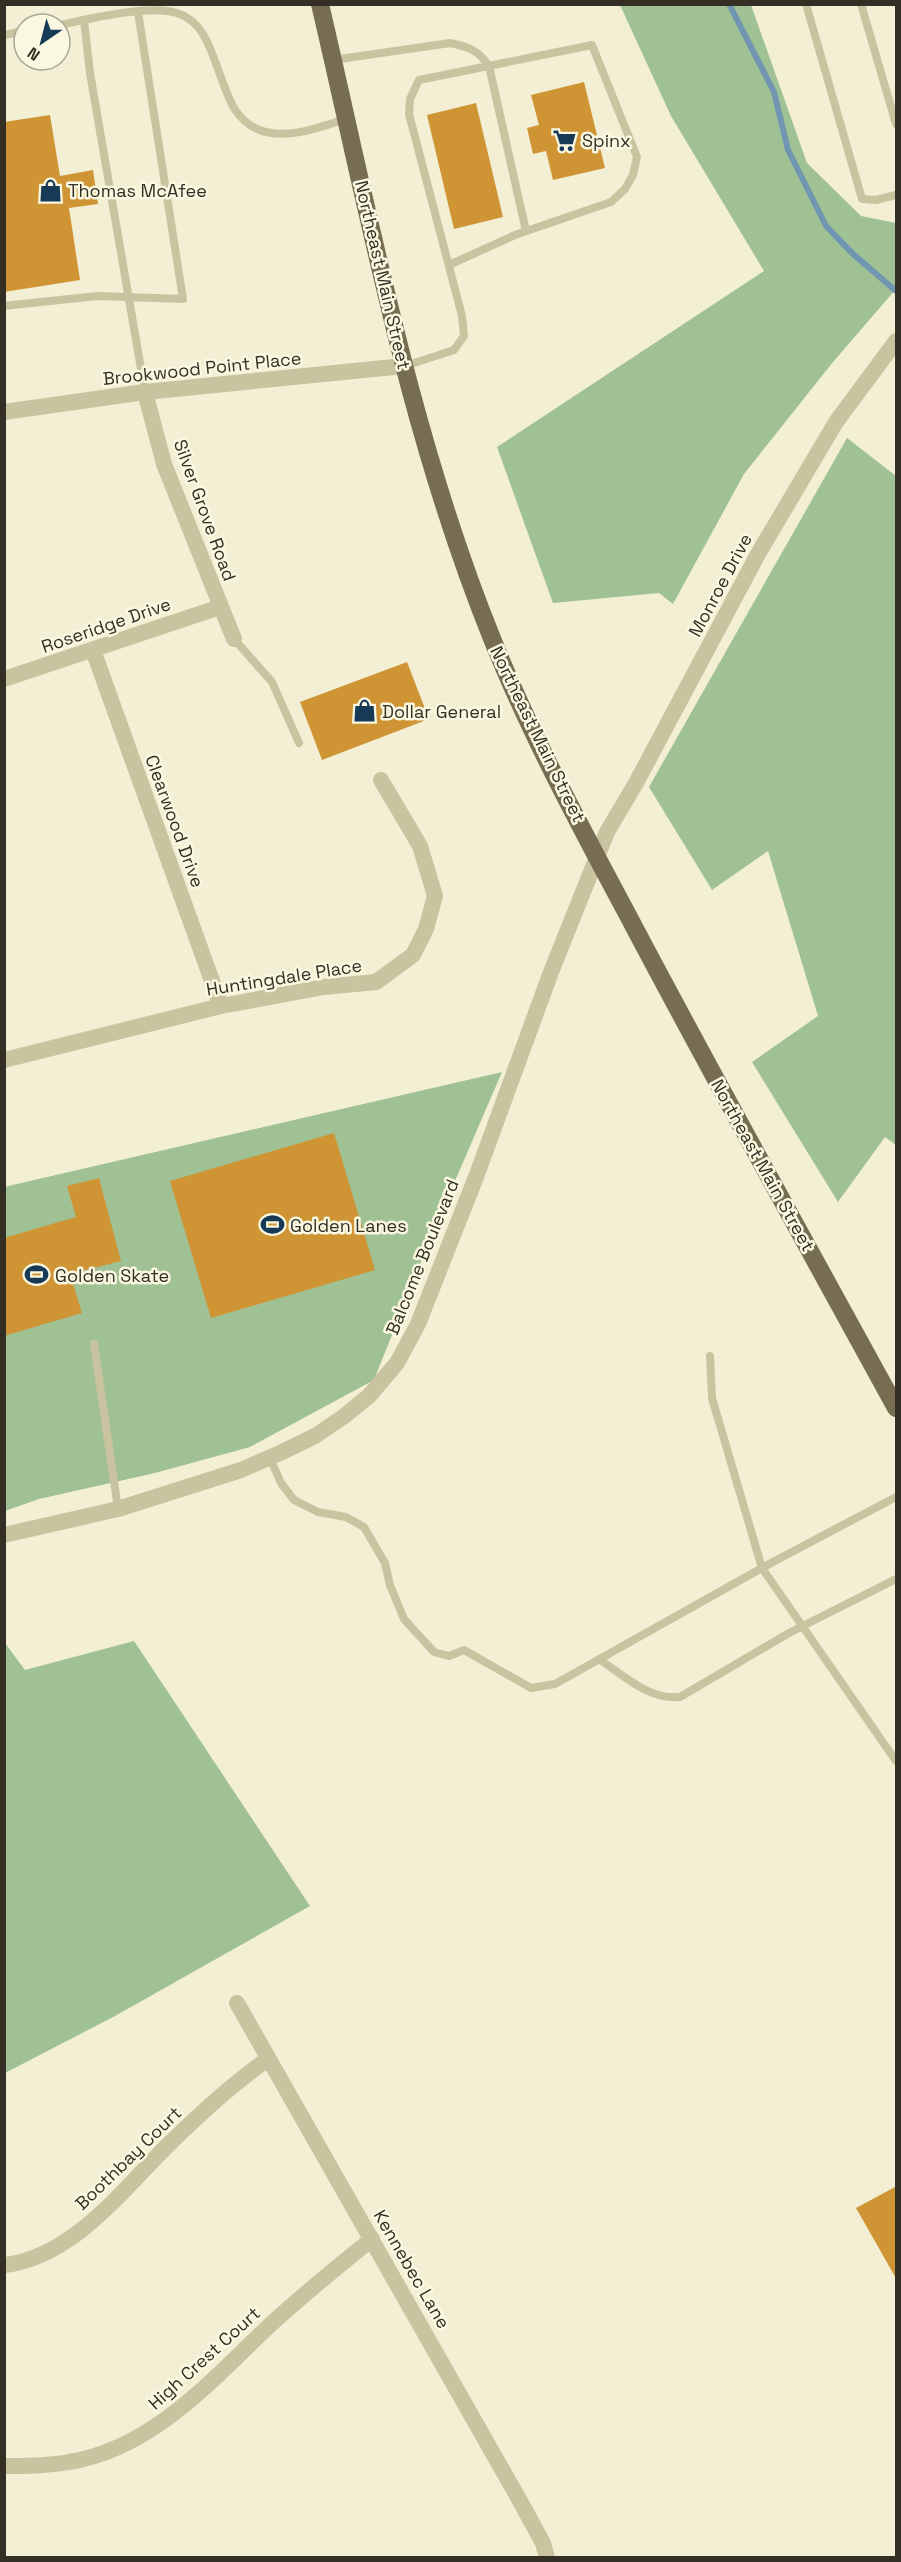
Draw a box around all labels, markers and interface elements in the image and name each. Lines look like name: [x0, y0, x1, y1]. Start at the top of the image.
north arrow: [12, 12, 72, 72]
text: N: [23, 42, 44, 66]
supermarket icon: Spinx: [551, 127, 577, 153]
place label: Spinx: [582, 129, 631, 152]
shop icon: Thomas McAfee: [37, 177, 63, 203]
street label: Northeast Main Street: [350, 178, 416, 372]
place label: Thomas McAfee: [68, 179, 207, 202]
street label: Brookwood Point Place: [102, 346, 302, 390]
street label: Silver Grove Road: [169, 436, 241, 584]
street label: Monroe Drive: [683, 529, 757, 641]
street label: Roseridge Drive: [38, 592, 174, 658]
street label: Northeast Main Street: [485, 642, 591, 826]
shop icon: Dollar General: [351, 698, 377, 724]
place label: Dollar General: [382, 700, 501, 723]
street label: Clearwood Drive: [140, 751, 210, 891]
street label: Huntingdale Place: [205, 953, 363, 1001]
street label: Northeast Main Street: [706, 1075, 820, 1255]
street label: Balcome Boulevard: [380, 1176, 464, 1338]
sports icon: Golden Lanes: [259, 1212, 285, 1238]
place label: Golden Lanes: [290, 1214, 407, 1237]
sports icon: Golden Skate: [24, 1262, 50, 1288]
place label: Golden Skate: [55, 1264, 169, 1287]
street label: Boothbay Court: [70, 2101, 186, 2215]
street label: Kennebec Lane: [369, 2205, 455, 2333]
street label: High Crest Court: [143, 2302, 265, 2414]

